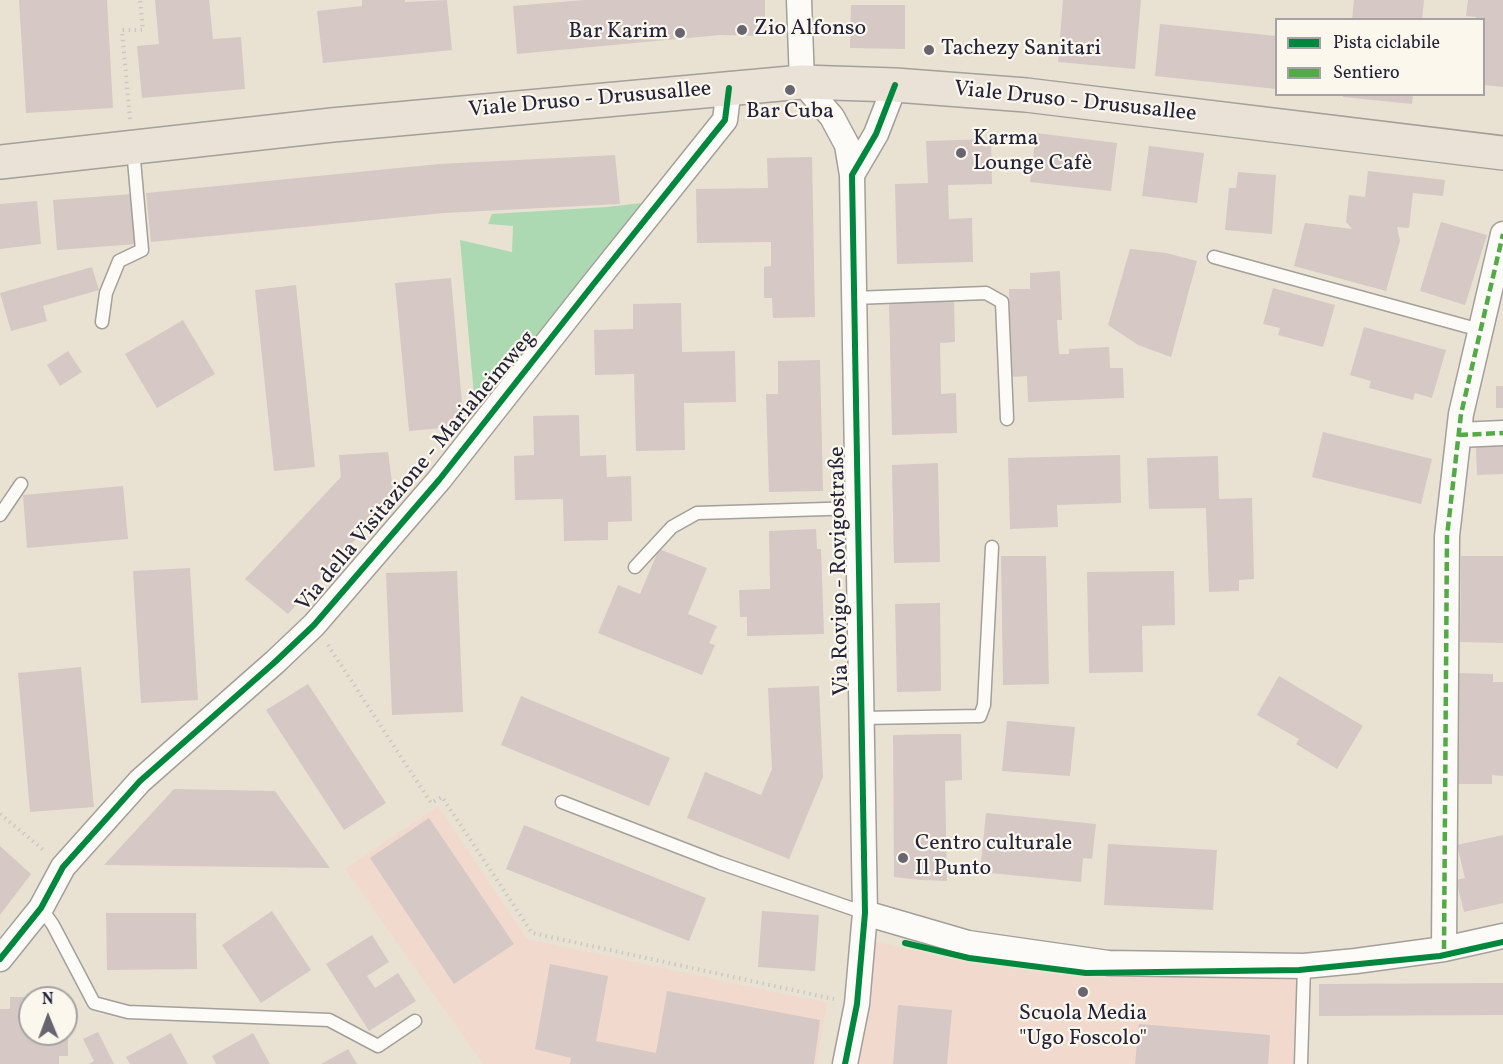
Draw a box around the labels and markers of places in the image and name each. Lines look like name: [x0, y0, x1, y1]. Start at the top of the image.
place label: Zio Alfonso: [754, 17, 866, 43]
place label: Bar Karim: [569, 20, 668, 46]
marker: Zio Alfonso: [735, 23, 749, 37]
marker: Bar Karim: [673, 26, 687, 40]
place label: Tachezy Sanitari: [941, 37, 1101, 63]
marker: Tachezy Sanitari: [922, 43, 936, 57]
marker: Bar Cuba: [783, 83, 797, 97]
place label: Bar Cuba: [746, 100, 834, 126]
place label: Karma Lounge Cafè: [973, 127, 1092, 178]
marker: Karma Lounge Cafè: [954, 146, 968, 160]
place label: Centro culturale Il Punto: [915, 832, 1072, 884]
marker: Centro culturale Il Punto: [896, 851, 910, 865]
marker: Scuola Media "Ugo Foscolo": [1076, 985, 1090, 999]
place label: Scuola Media "Ugo Foscolo": [1019, 1002, 1147, 1054]

